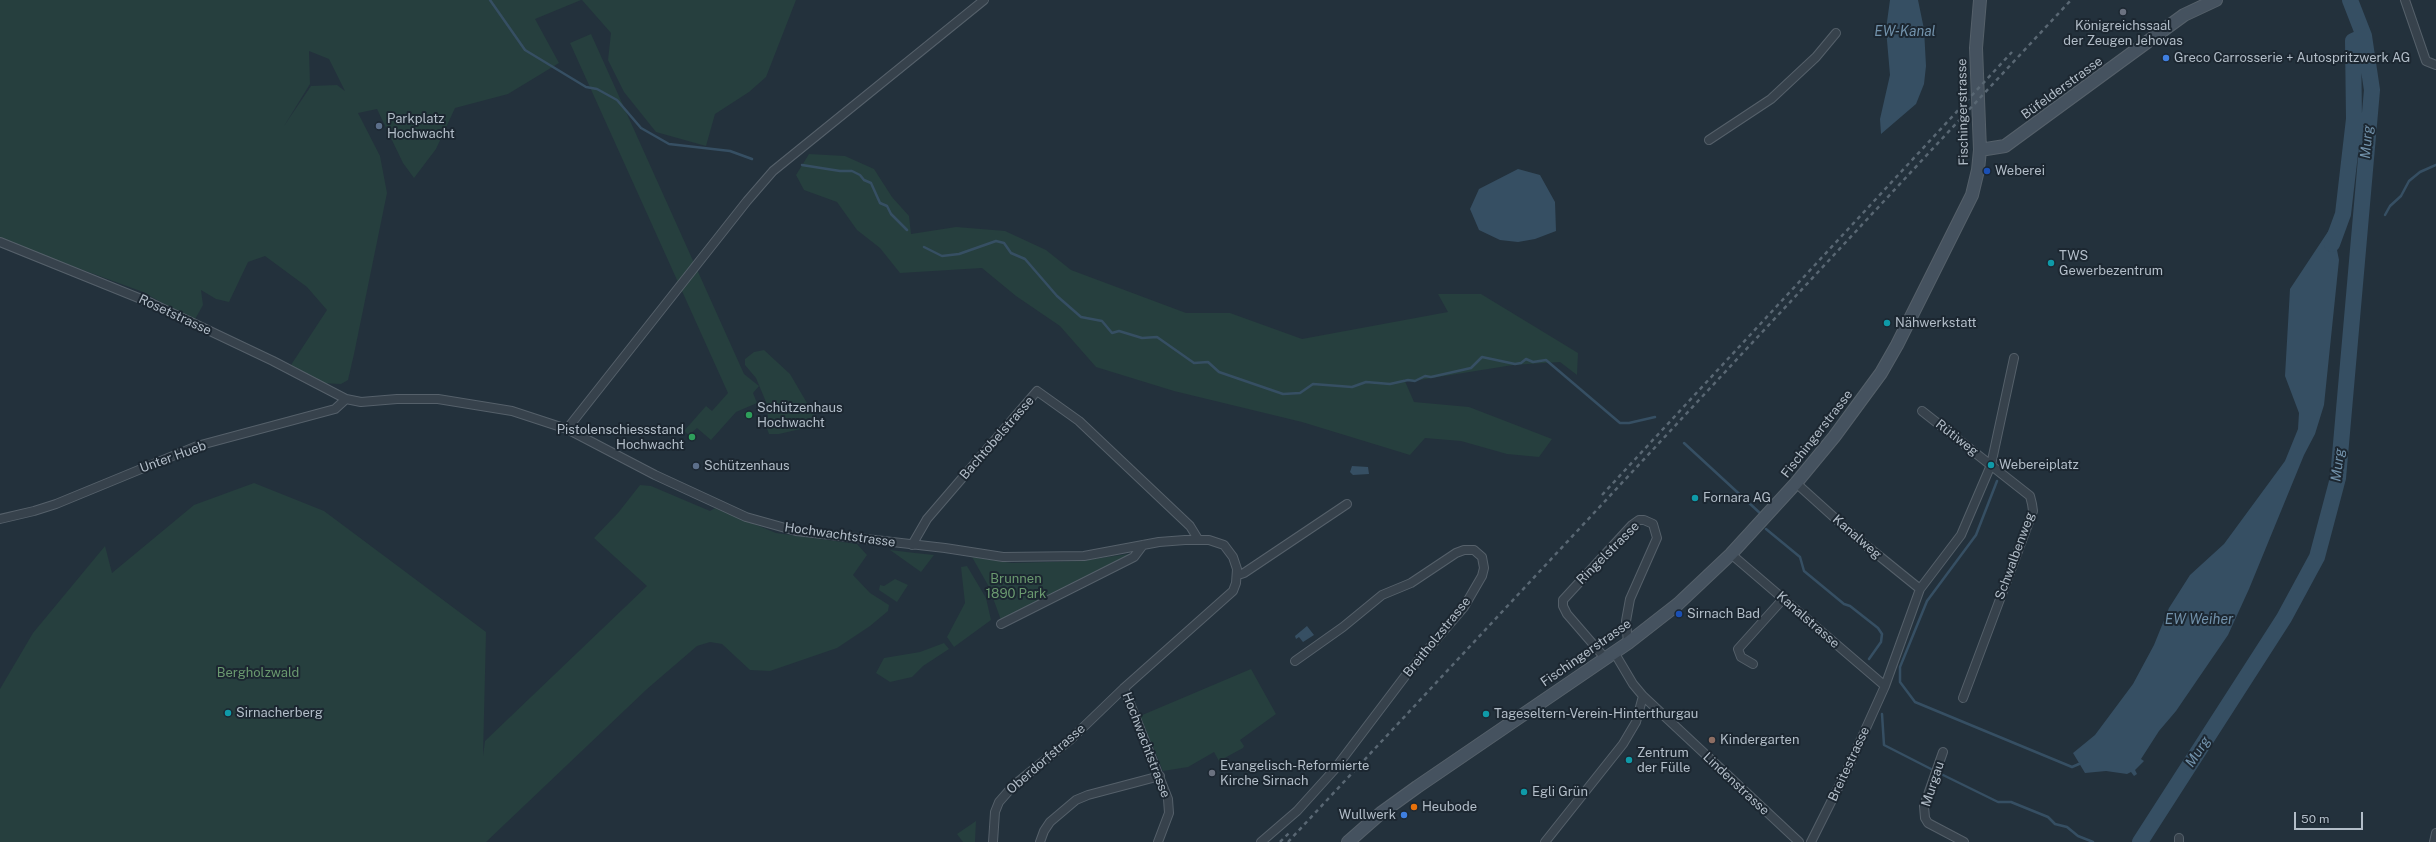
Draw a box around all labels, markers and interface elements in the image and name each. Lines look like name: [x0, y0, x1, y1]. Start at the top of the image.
marker: Königreichssaal der Zeugen Jehovas: [2118, 7, 2128, 17]
place label: Königreichssaal der Zeugen Jehovas: [2063, 18, 2183, 49]
water label: EW-Kanal: [1874, 24, 1936, 40]
place label: Greco Carrosserie + Autospritzwerk AG: [2174, 50, 2410, 66]
street label: Büfelderstrasse: [2018, 53, 2106, 123]
marker: Greco Carrosserie + Autospritzwerk AG: [2161, 53, 2171, 63]
street label: Fischingerstrasse: [1954, 58, 1972, 166]
place label: Parkplatz Hochwacht: [387, 111, 455, 142]
marker: Parkplatz Hochwacht: [374, 121, 384, 131]
water label: Murg: [2357, 125, 2377, 159]
place label: Weberei: [1995, 163, 2045, 179]
marker: Weberei: [1982, 166, 1992, 176]
place label: TWS Gewerbezentrum: [2059, 248, 2163, 279]
marker: TWS Gewerbezentrum: [2046, 258, 2056, 268]
street label: Rosetstrasse: [136, 291, 214, 339]
place label: Nähwerkstatt: [1895, 315, 1977, 331]
marker: Nähwerkstatt: [1882, 318, 1892, 328]
street label: Fischingerstrasse: [1778, 387, 1856, 481]
street label: Bachtobelstrasse: [957, 393, 1037, 483]
place label: Schützenhaus Hochwacht: [757, 400, 843, 431]
marker: Schützenhaus Hochwacht: [744, 410, 754, 420]
street label: Rütiweg: [1933, 416, 1981, 460]
place label: Pistolenschiessstand Hochwacht: [557, 422, 684, 453]
marker: Pistolenschiessstand Hochwacht: [687, 432, 697, 442]
street label: Unter Hueb: [138, 438, 208, 476]
water label: Murg: [2328, 447, 2348, 483]
place label: Webereiplatz: [1999, 457, 2079, 473]
place label: Schützenhaus: [704, 458, 790, 474]
marker: Webereiplatz: [1986, 460, 1996, 470]
marker: Schützenhaus: [691, 461, 701, 471]
place label: Fornara AG: [1703, 490, 1771, 506]
marker: Fornara AG: [1690, 493, 1700, 503]
street label: Schwalbenweg: [1992, 510, 2038, 602]
street label: Kanalweg: [1829, 512, 1885, 562]
street label: Ringelstrasse: [1573, 518, 1643, 588]
street label: Hochwachtstrasse: [784, 519, 896, 551]
park label: Brunnen 1890 Park: [986, 571, 1046, 602]
street label: Kanalstrasse: [1773, 588, 1843, 652]
street label: Breitholzstrasse: [1400, 594, 1474, 680]
place label: Sirnach Bad: [1687, 606, 1760, 622]
marker: Sirnach Bad: [1674, 609, 1684, 619]
water label: EW Weiher: [2165, 612, 2233, 628]
street label: Fischingerstrasse: [1538, 616, 1634, 690]
park label: Bergholzwald: [217, 665, 299, 681]
street label: Hochwachtstrasse: [1119, 690, 1173, 800]
place label: Sirnacherberg: [236, 705, 323, 721]
place label: Tageseltern-Verein-Hinterthurgau: [1494, 706, 1698, 722]
marker: Sirnacherberg: [223, 708, 233, 718]
marker: Tageseltern-Verein-Hinterthurgau: [1481, 709, 1491, 719]
street label: Oberdorfstrasse: [1004, 721, 1088, 797]
street label: Breitestrasse: [1825, 724, 1873, 804]
place label: Kindergarten: [1720, 732, 1799, 748]
water label: Murg: [2182, 733, 2214, 771]
marker: Kindergarten: [1707, 735, 1717, 745]
place label: Zentrum der Fülle: [1637, 745, 1690, 776]
street label: Lindenstrasse: [1700, 749, 1772, 819]
marker: Zentrum der Fülle: [1624, 755, 1634, 765]
place label: Evangelisch-Reformierte Kirche Sirnach: [1220, 758, 1369, 789]
street label: Murgau: [1918, 759, 1948, 809]
marker: Evangelisch-Reformierte Kirche Sirnach: [1207, 768, 1217, 778]
place label: Egli Grün: [1532, 784, 1588, 800]
marker: Egli Grün: [1519, 787, 1529, 797]
place label: Heubode: [1422, 799, 1477, 815]
marker: Heubode: [1409, 802, 1419, 812]
scale bar: [2296, 804, 2365, 830]
place label: Wullwerk: [1339, 807, 1396, 823]
marker: Wullwerk: [1399, 810, 1409, 820]
text: 50 m: [2301, 812, 2329, 826]

